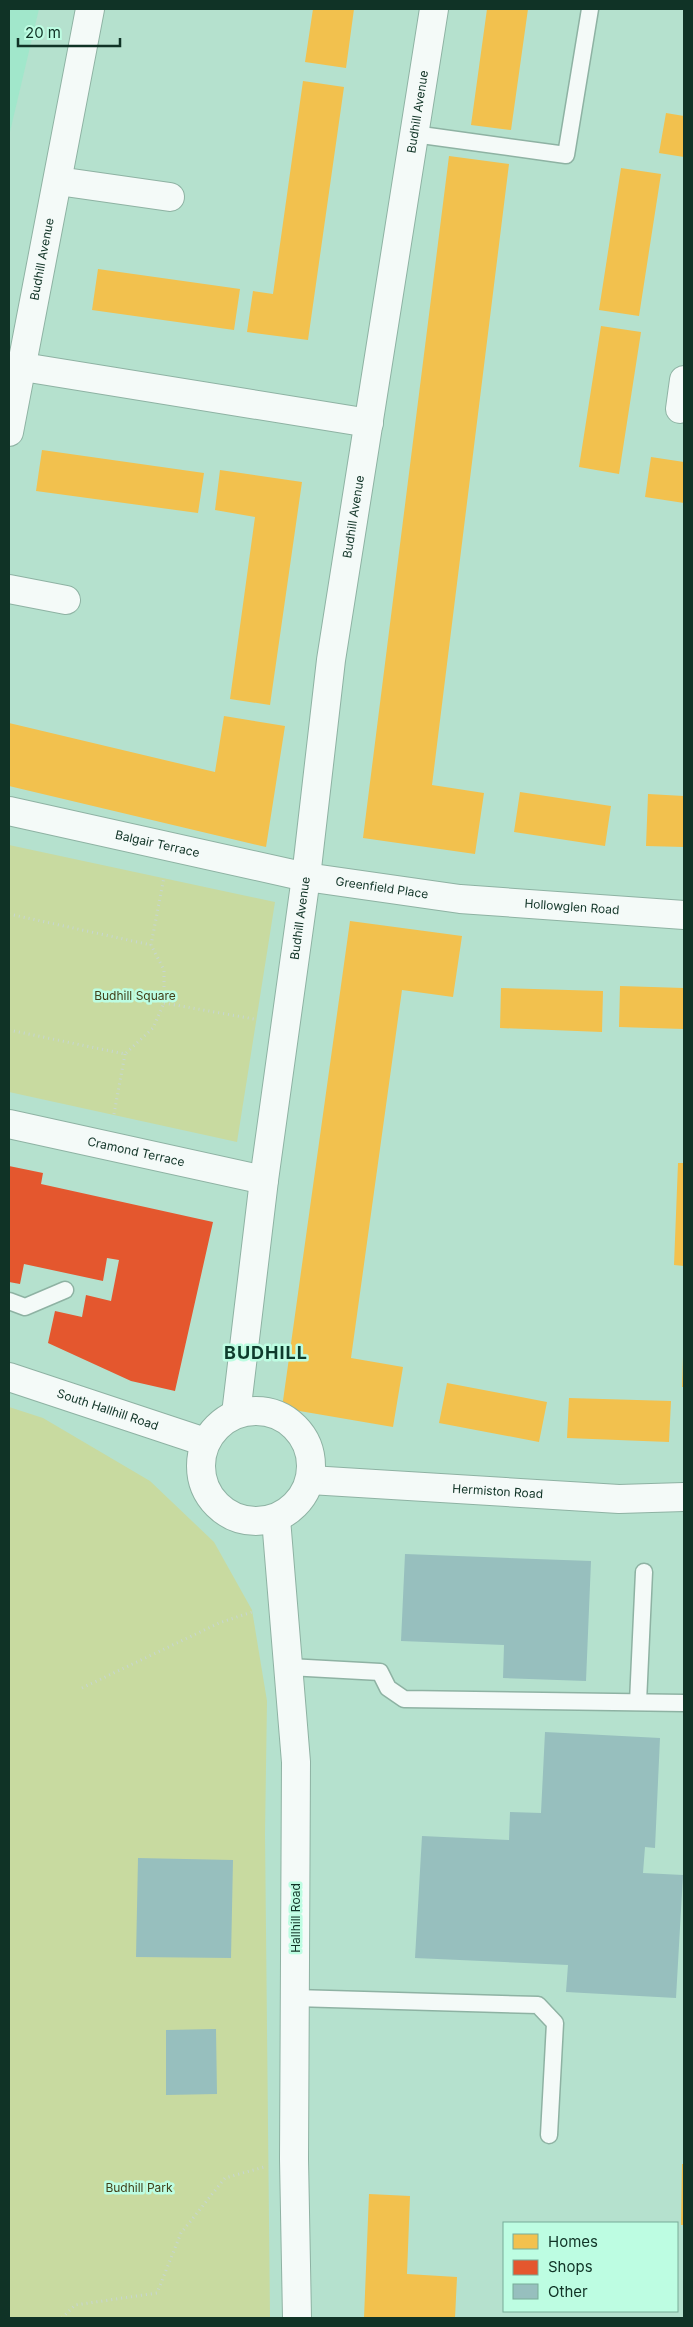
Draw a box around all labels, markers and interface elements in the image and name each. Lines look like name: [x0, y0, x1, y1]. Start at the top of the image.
scale bar: [18, 15, 120, 47]
text: 20 m: [25, 23, 61, 42]
street label: Budhill Avenue: [403, 69, 431, 154]
street label: Budhill Avenue: [26, 217, 57, 302]
street label: Budhill Avenue: [339, 474, 367, 559]
street label: Balgair Terrace: [114, 827, 201, 860]
street label: Greenfield Place: [335, 873, 429, 901]
street label: Budhill Avenue: [287, 876, 313, 961]
street label: Hollowglen Road: [524, 896, 620, 917]
park label: Budhill Square: [94, 988, 176, 1003]
street label: Cramond Terrace: [86, 1133, 186, 1169]
district label: BUDHILL: [224, 1342, 308, 1363]
street label: South Hallhill Road: [55, 1385, 161, 1433]
street label: Hermiston Road: [452, 1481, 543, 1501]
street label: Hallhill Road: [288, 1883, 303, 1953]
park label: Budhill Park: [105, 2180, 173, 2195]
legend: [503, 2222, 678, 2312]
text: Homes: [548, 2232, 598, 2251]
text: Shops: [548, 2257, 593, 2276]
text: Other: [548, 2282, 588, 2301]

